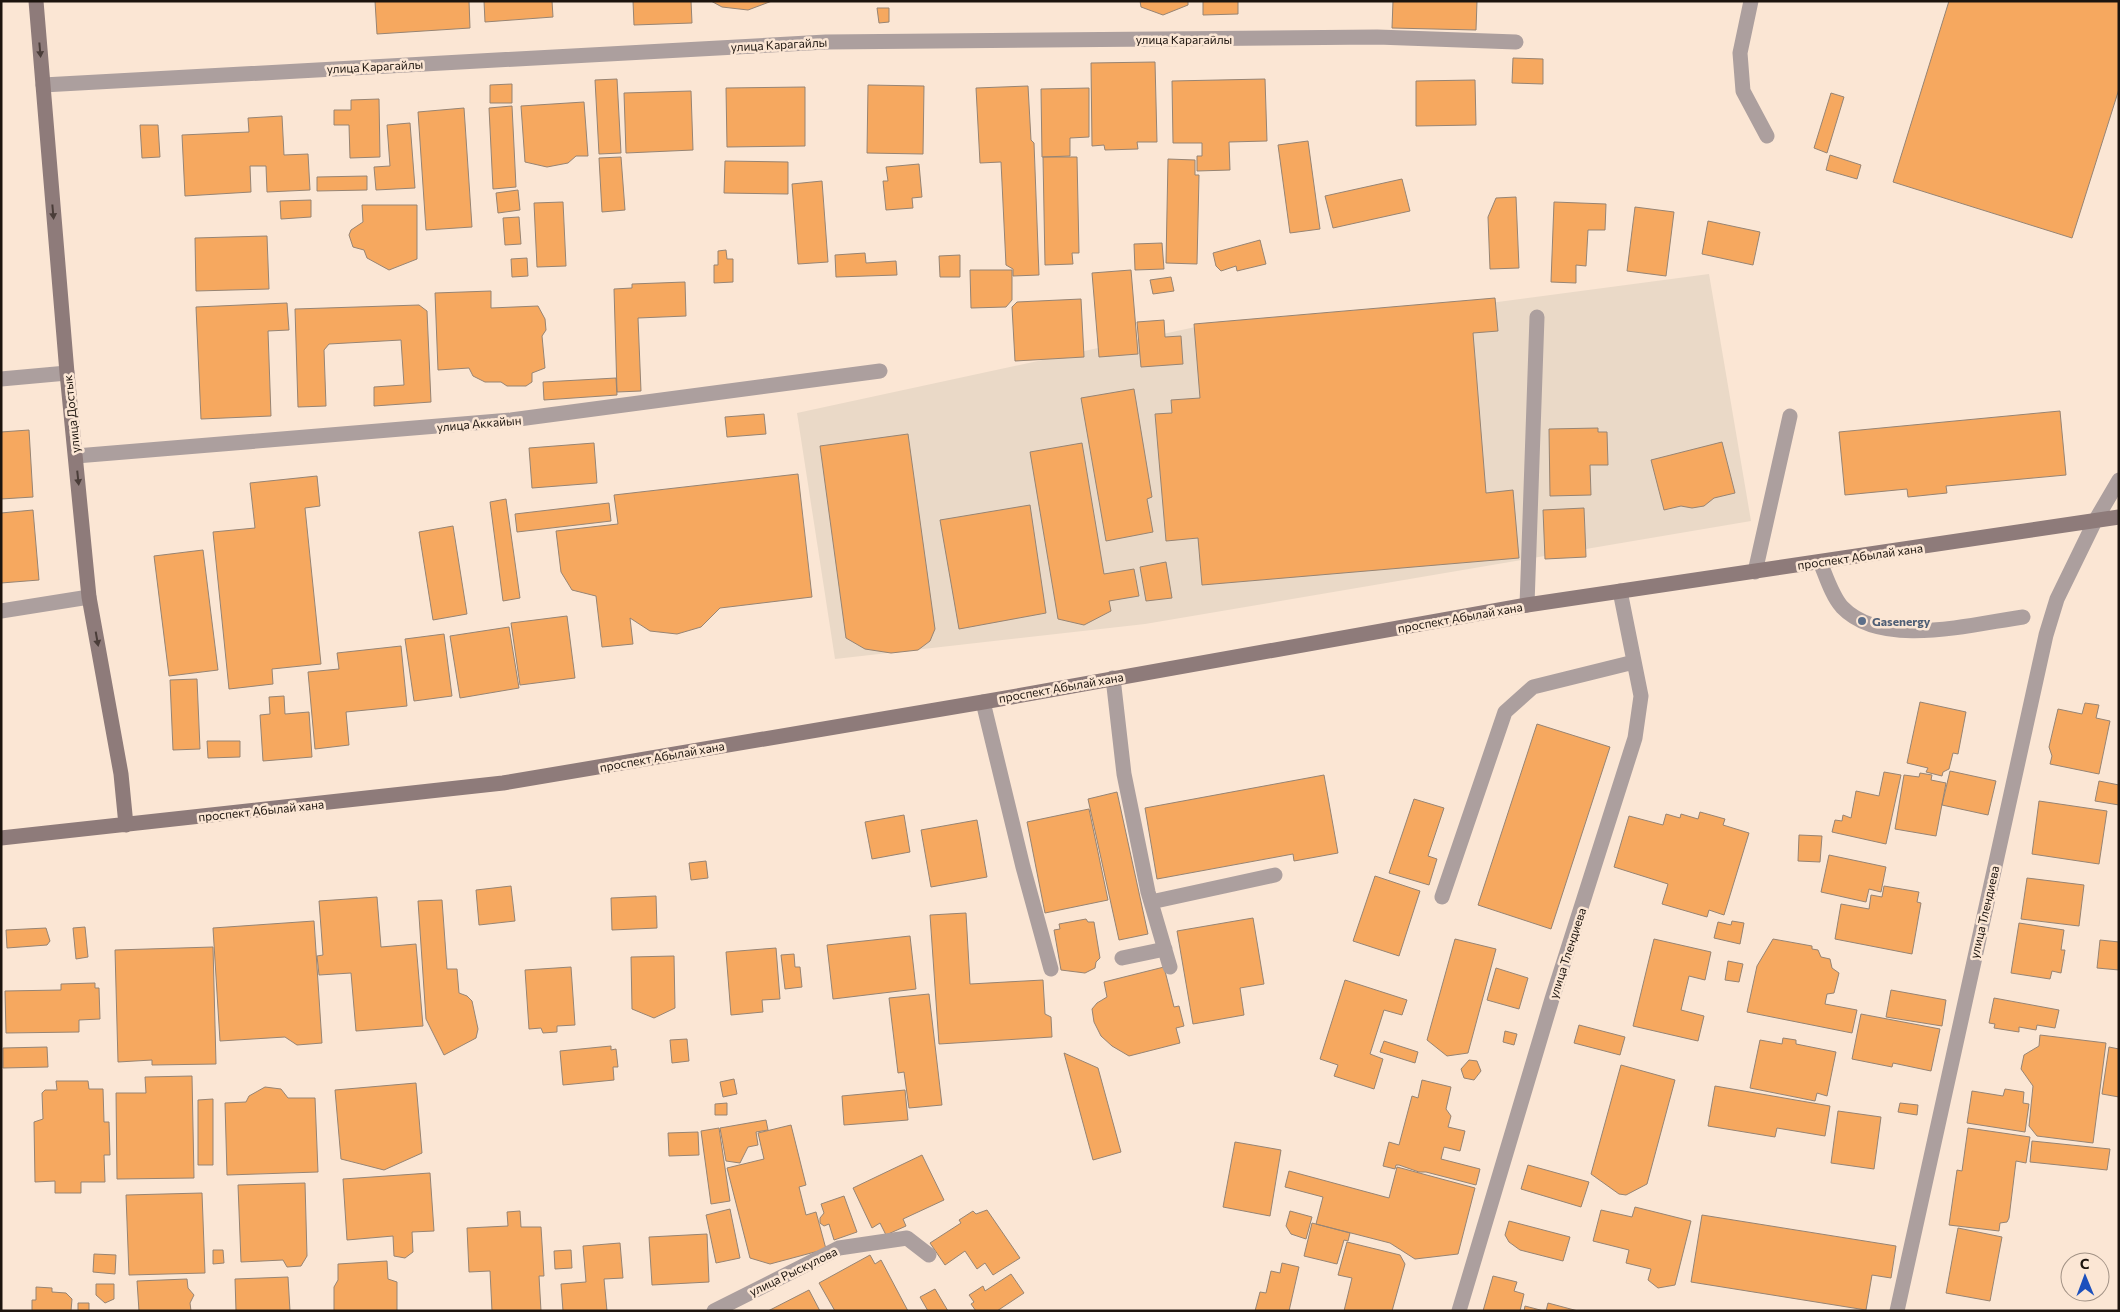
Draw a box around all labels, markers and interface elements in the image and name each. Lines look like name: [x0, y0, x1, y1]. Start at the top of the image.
street label: улица Карагайлы: [1136, 32, 1232, 46]
street label: улица Карагайлы: [730, 34, 828, 54]
one-way arrow: [37, 42, 45, 58]
street label: улица Карагайлы: [326, 56, 424, 76]
one-way arrow: [50, 204, 58, 220]
street label: улица Достык: [60, 374, 82, 454]
street label: улица Аккайын: [436, 412, 522, 434]
one-way arrow: [74, 470, 82, 486]
street label: проспект Абылай хана: [1796, 540, 1924, 572]
street label: проспект Абылай хана: [1397, 599, 1523, 635]
place label: Gasenergy: [1872, 614, 1931, 628]
marker: Gasenergy: [1856, 615, 1868, 627]
one-way arrow: [93, 632, 101, 648]
street label: проспект Абылай хана: [998, 669, 1124, 705]
street label: проспект Абылай хана: [599, 738, 725, 774]
street label: проспект Абылай хана: [197, 796, 325, 824]
street label: улица Тлендиева: [1967, 864, 2001, 960]
street label: улица Тлендиева: [1546, 906, 1588, 1000]
street label: улица Рыскулова: [747, 1244, 839, 1298]
north arrow: [2060, 1252, 2110, 1302]
text: С: [2080, 1255, 2090, 1272]

